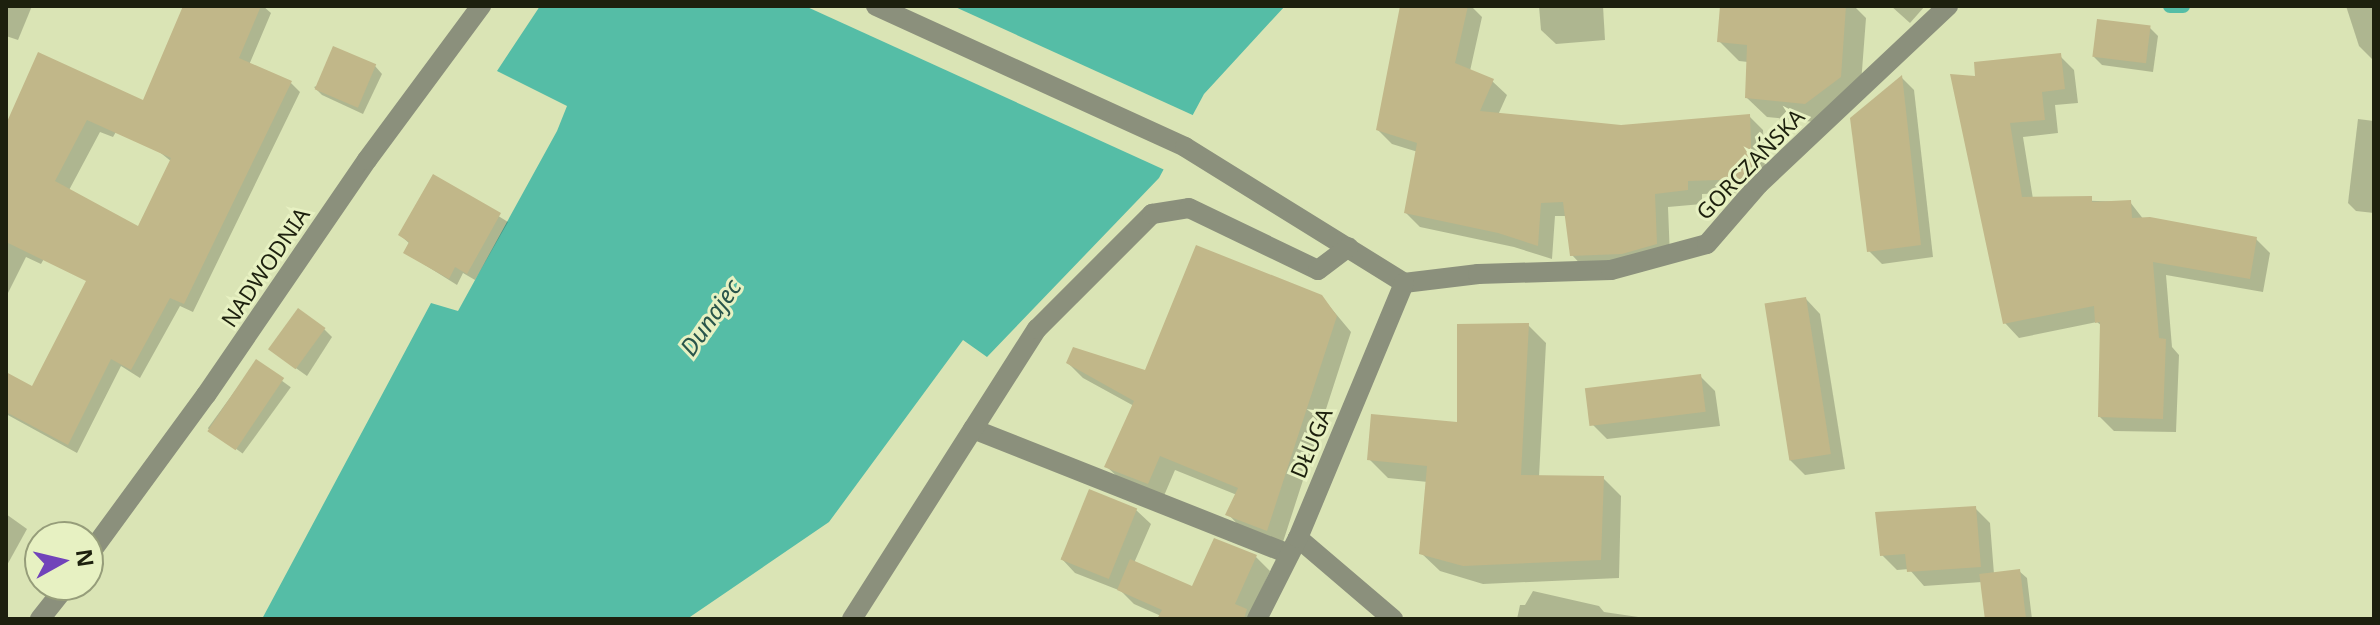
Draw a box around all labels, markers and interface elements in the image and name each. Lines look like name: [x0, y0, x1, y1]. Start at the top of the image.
street label: GORCZAŃSKA: [1691, 103, 1809, 225]
street label: NADWODNIA: [215, 202, 315, 332]
water label: Dunajec: [673, 273, 747, 361]
street label: DŁUGA: [1284, 404, 1338, 482]
north arrow: [24, 521, 104, 601]
text: N: [70, 547, 102, 569]

